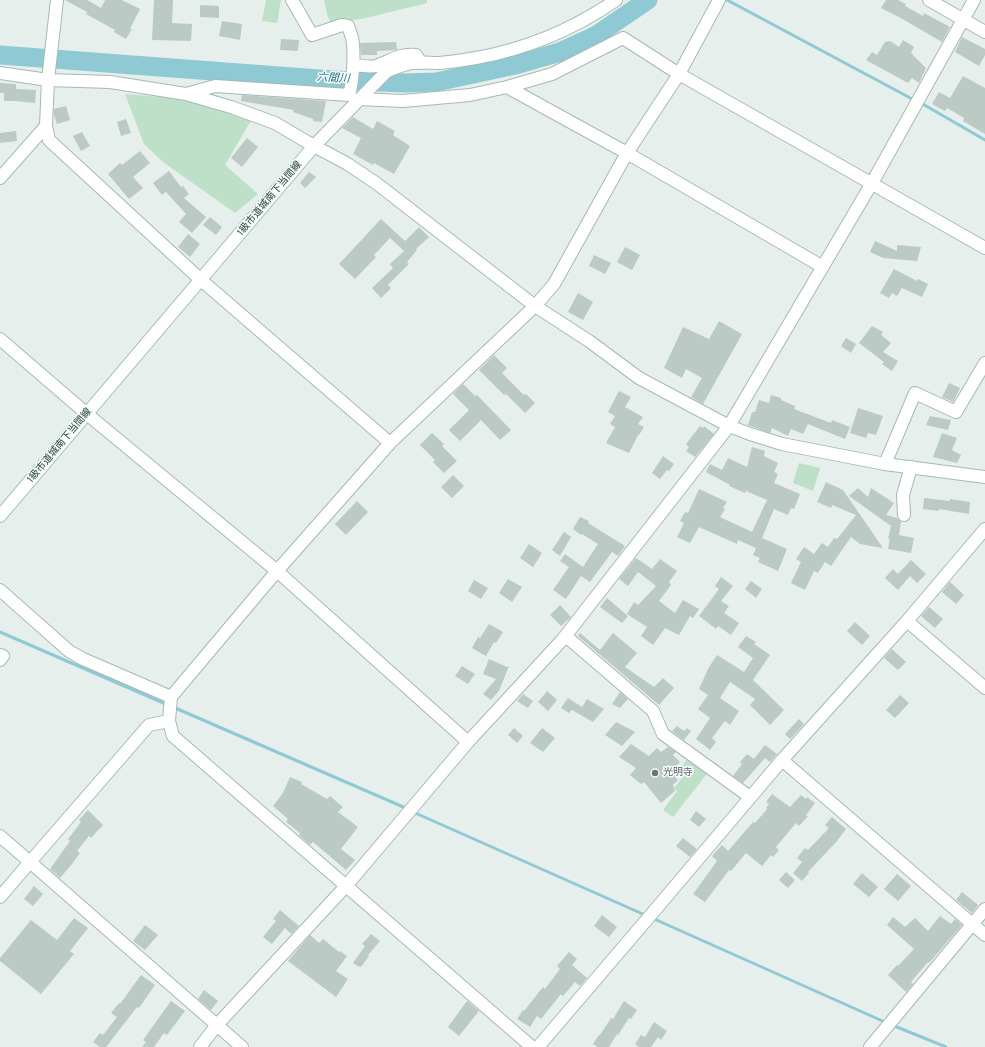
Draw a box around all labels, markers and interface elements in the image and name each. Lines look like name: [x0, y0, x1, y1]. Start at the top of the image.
water label: 六間川: [316, 72, 350, 86]
street label: 1級市道城南下当間線: [235, 159, 305, 239]
street label: 1級市道城南下当間線: [25, 406, 95, 486]
place label: 光明寺: [663, 767, 693, 779]
marker: 光明寺: [650, 768, 660, 778]

